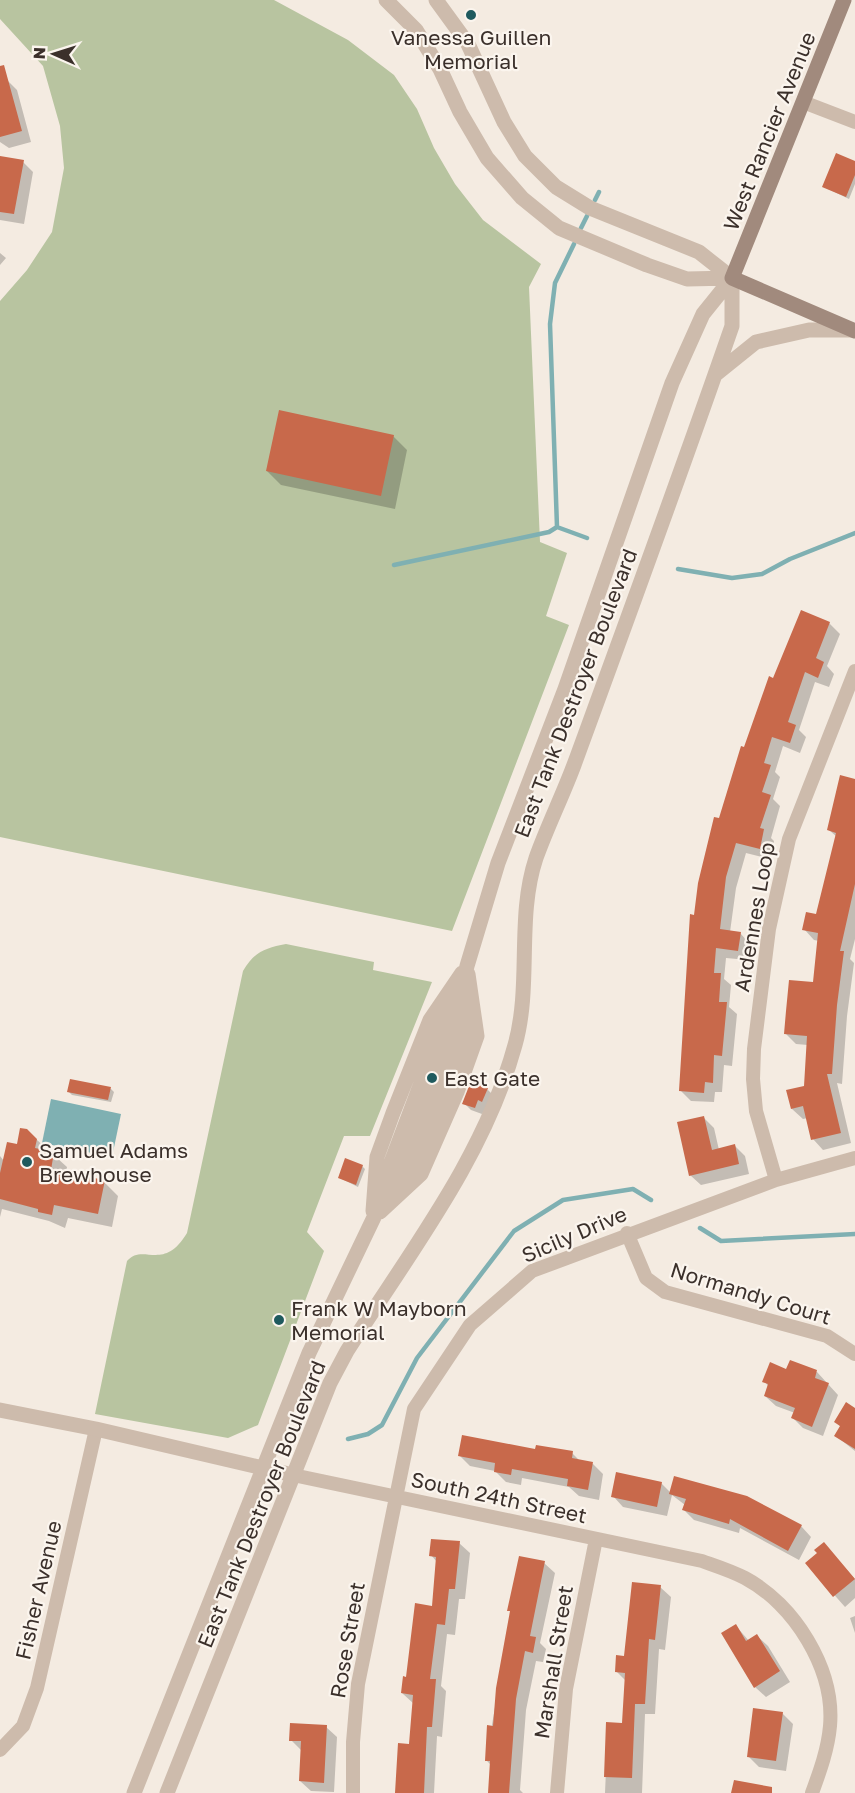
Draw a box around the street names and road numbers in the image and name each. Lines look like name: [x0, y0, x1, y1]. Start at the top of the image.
street label: West Rancier Avenue: [717, 28, 821, 234]
street label: East Tank Destroyer Boulevard: [508, 545, 642, 841]
street label: Ardennes Loop: [728, 840, 780, 994]
street label: Sicily Drive: [518, 1200, 630, 1268]
street label: Normandy Court: [668, 1256, 834, 1330]
street label: East Tank Destroyer Boulevard: [191, 1357, 331, 1651]
street label: South 24th Street: [409, 1466, 589, 1528]
street label: Fisher Avenue: [9, 1518, 67, 1662]
street label: Rose Street: [324, 1580, 370, 1700]
street label: Marshall Street: [528, 1583, 578, 1741]

